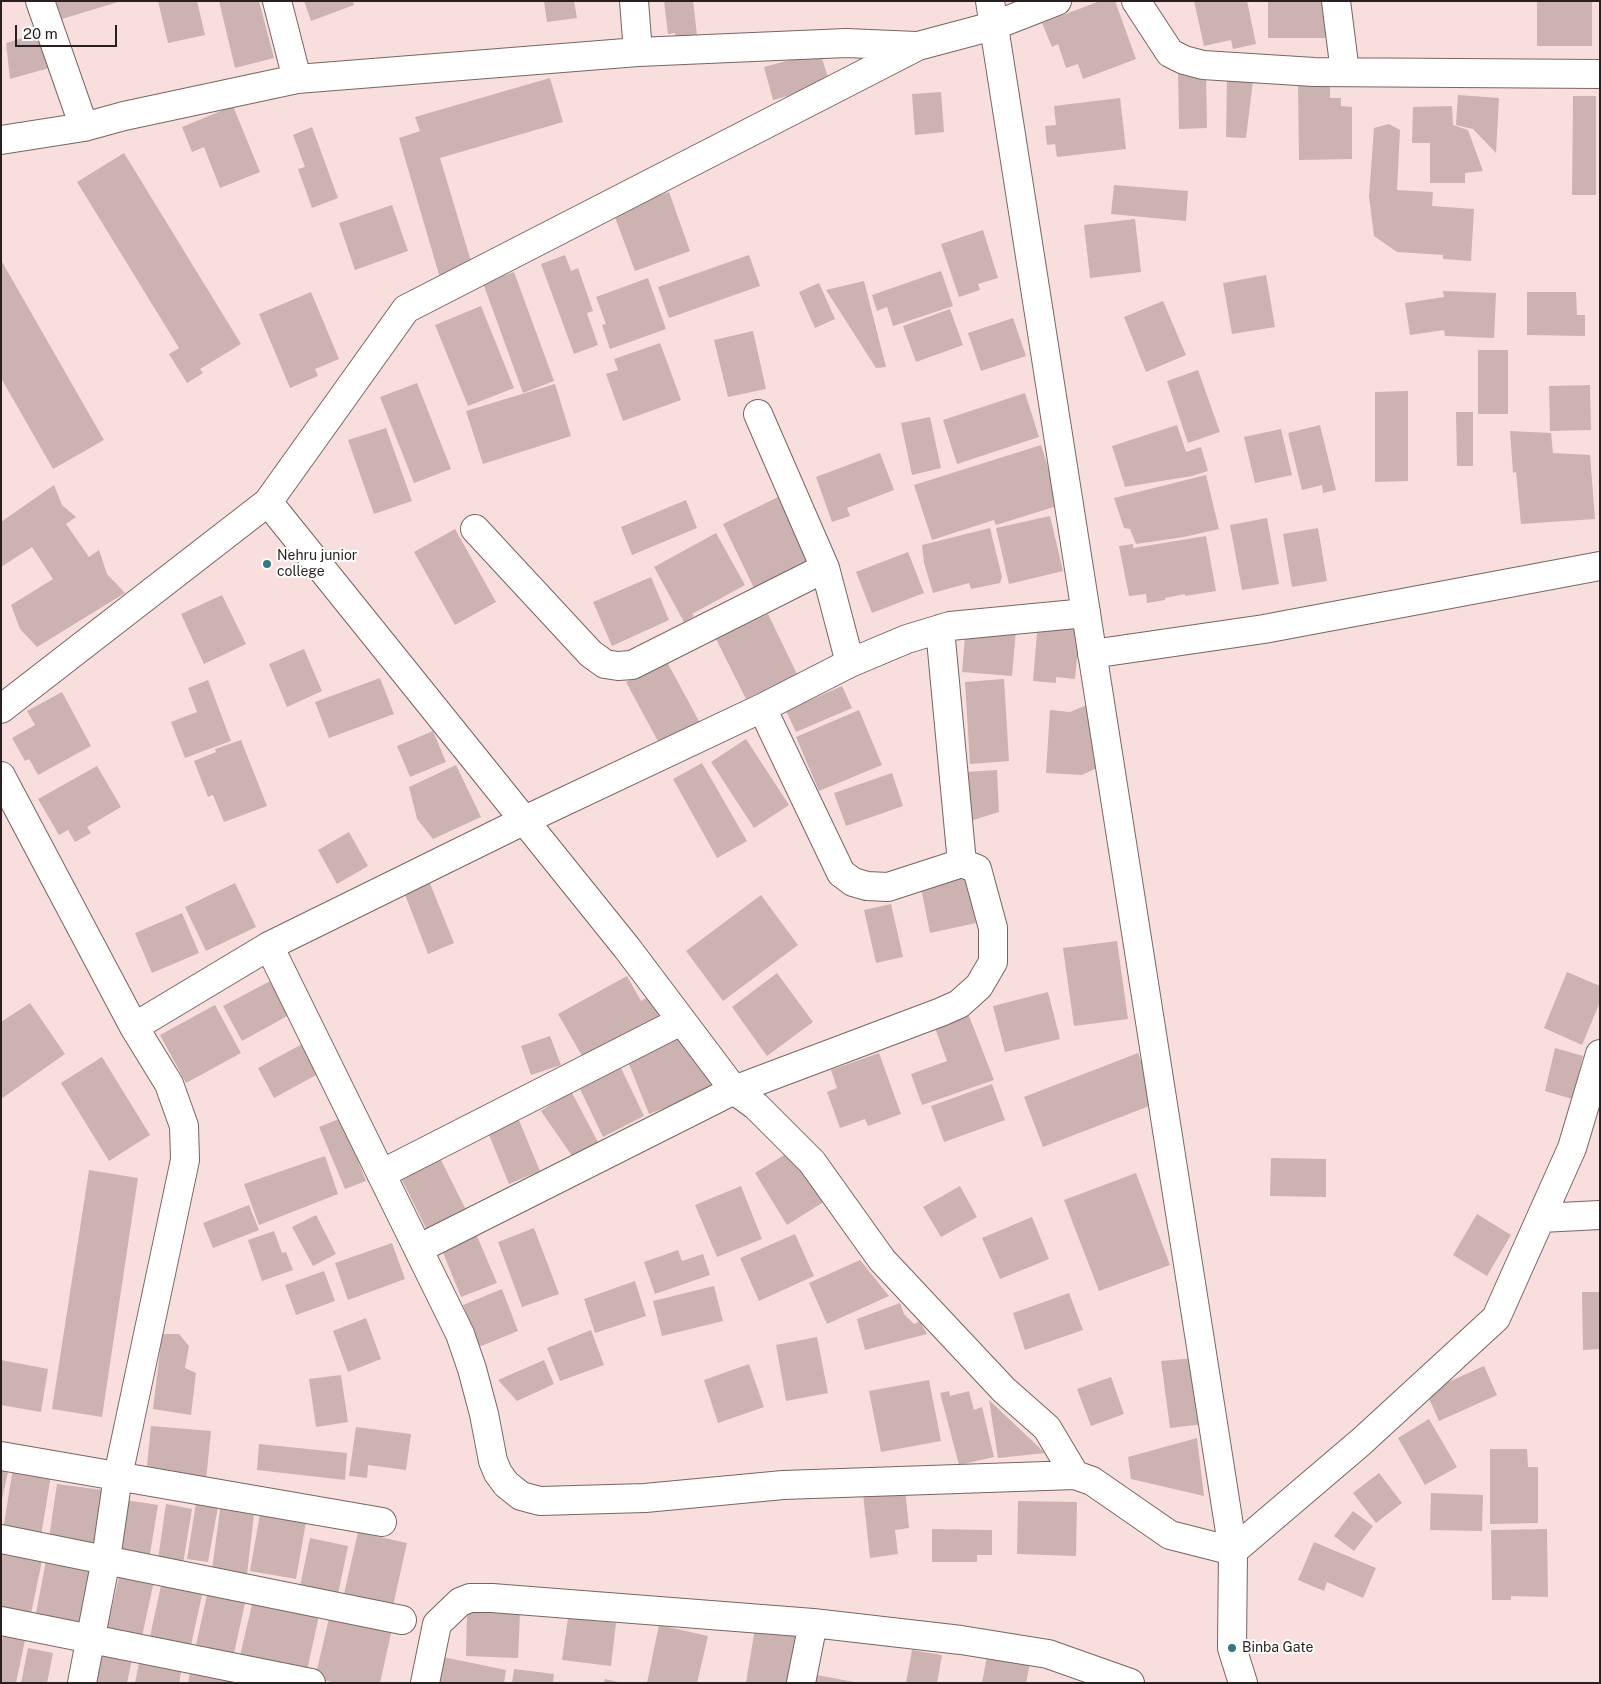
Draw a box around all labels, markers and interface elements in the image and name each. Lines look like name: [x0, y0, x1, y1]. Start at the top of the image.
scale bar: [18, 15, 120, 47]
text: 20 m: [23, 25, 58, 42]
place label: Nehru junior college: [277, 548, 357, 580]
marker: Nehru junior college: [261, 558, 273, 570]
place label: Binba Gate: [1242, 1640, 1313, 1656]
marker: Binba Gate: [1226, 1642, 1238, 1654]

